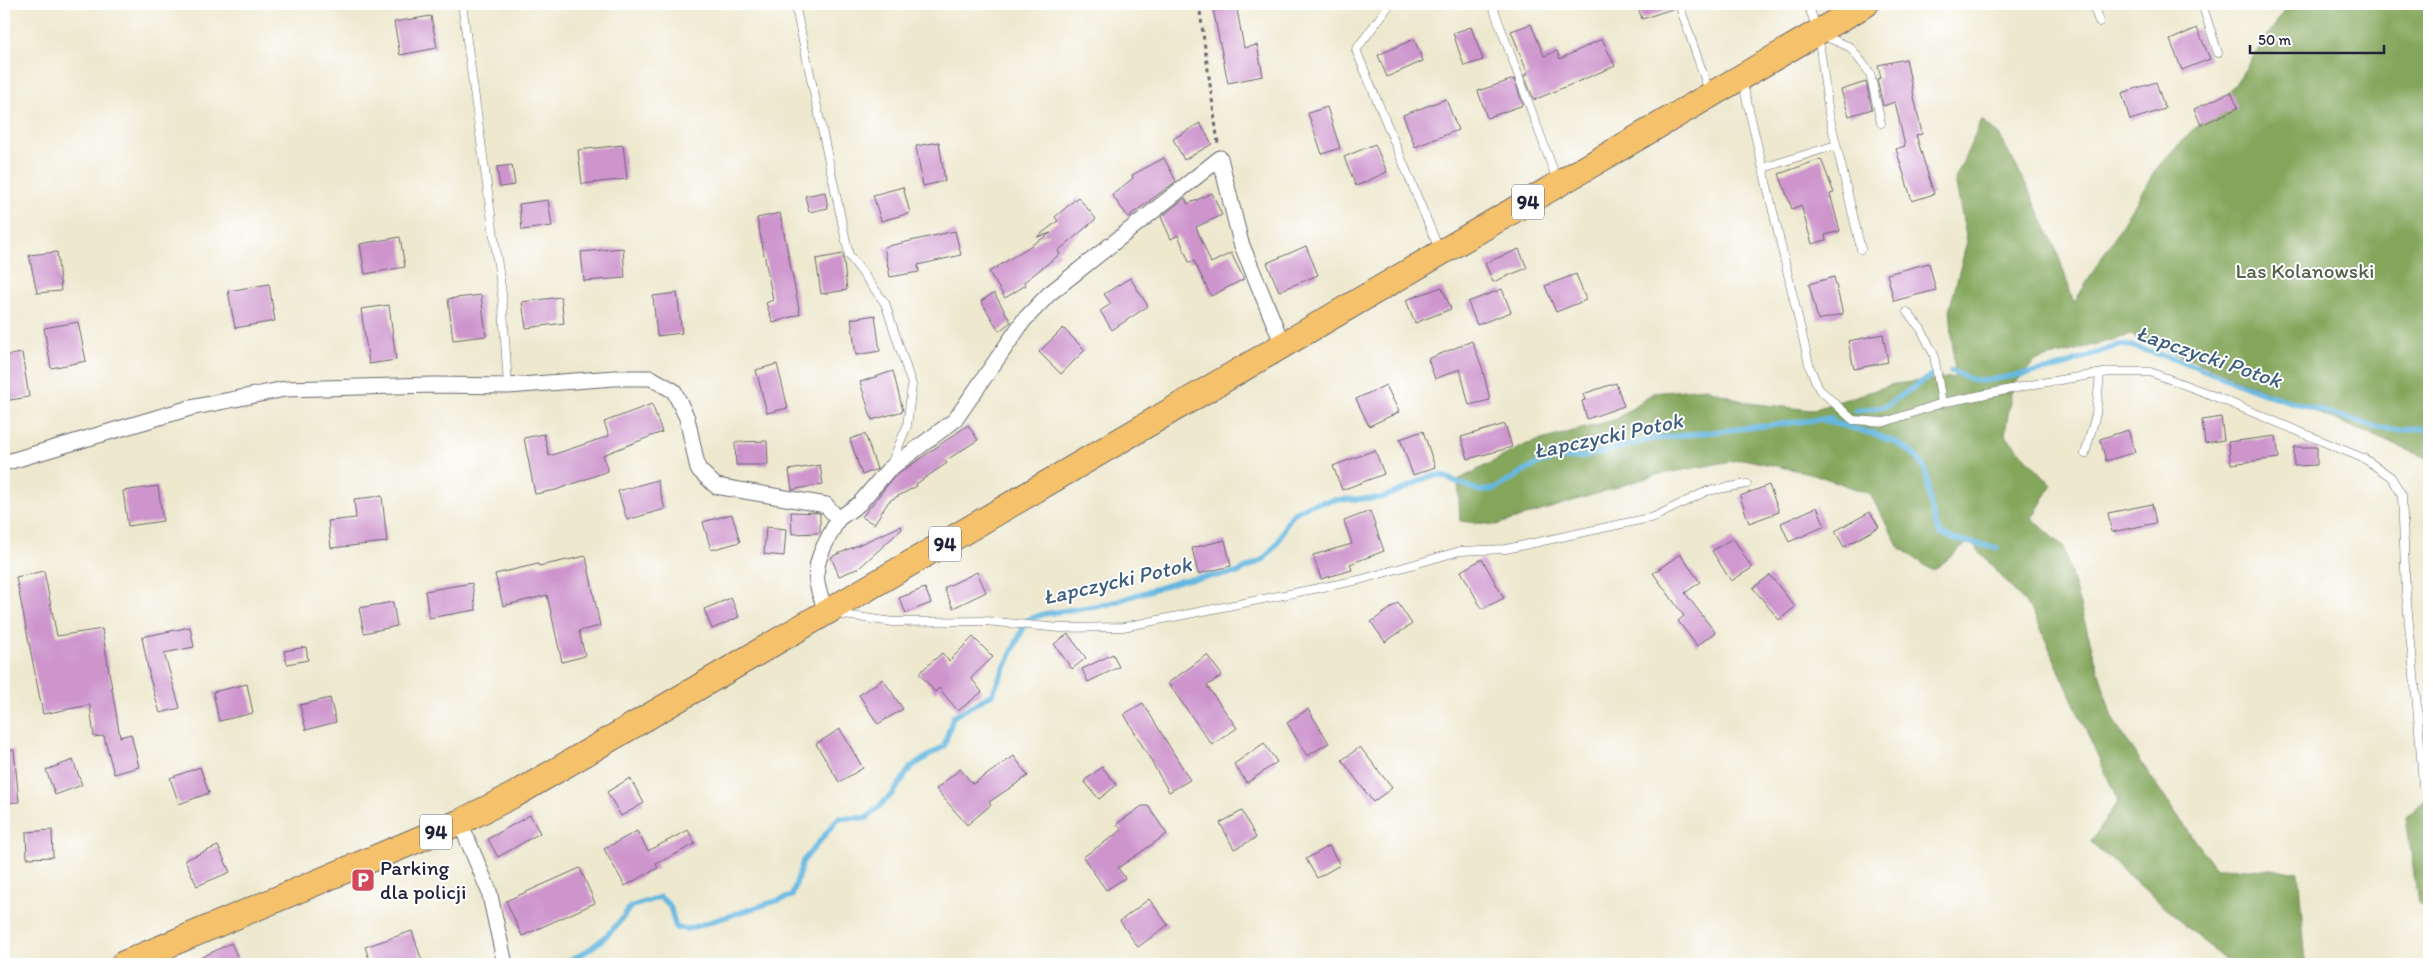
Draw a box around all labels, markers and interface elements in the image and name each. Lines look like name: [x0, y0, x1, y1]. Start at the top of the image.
scale bar: [2250, 22, 2384, 54]
text: 50 m: [2258, 31, 2291, 49]
road number: 94: [1512, 184, 1544, 220]
park label: Las Kolanowski: [2236, 258, 2374, 283]
water label: Łapczycki Potok: [2133, 319, 2287, 394]
water label: Łapczycki Potok: [1531, 406, 1687, 464]
road number: 94: [929, 526, 961, 562]
water label: Łapczycki Potok: [1040, 550, 1196, 611]
road number: 94: [420, 814, 452, 850]
place label: Parking dla policji: [380, 855, 466, 904]
parking icon: Parking dla policji: [350, 867, 376, 893]

